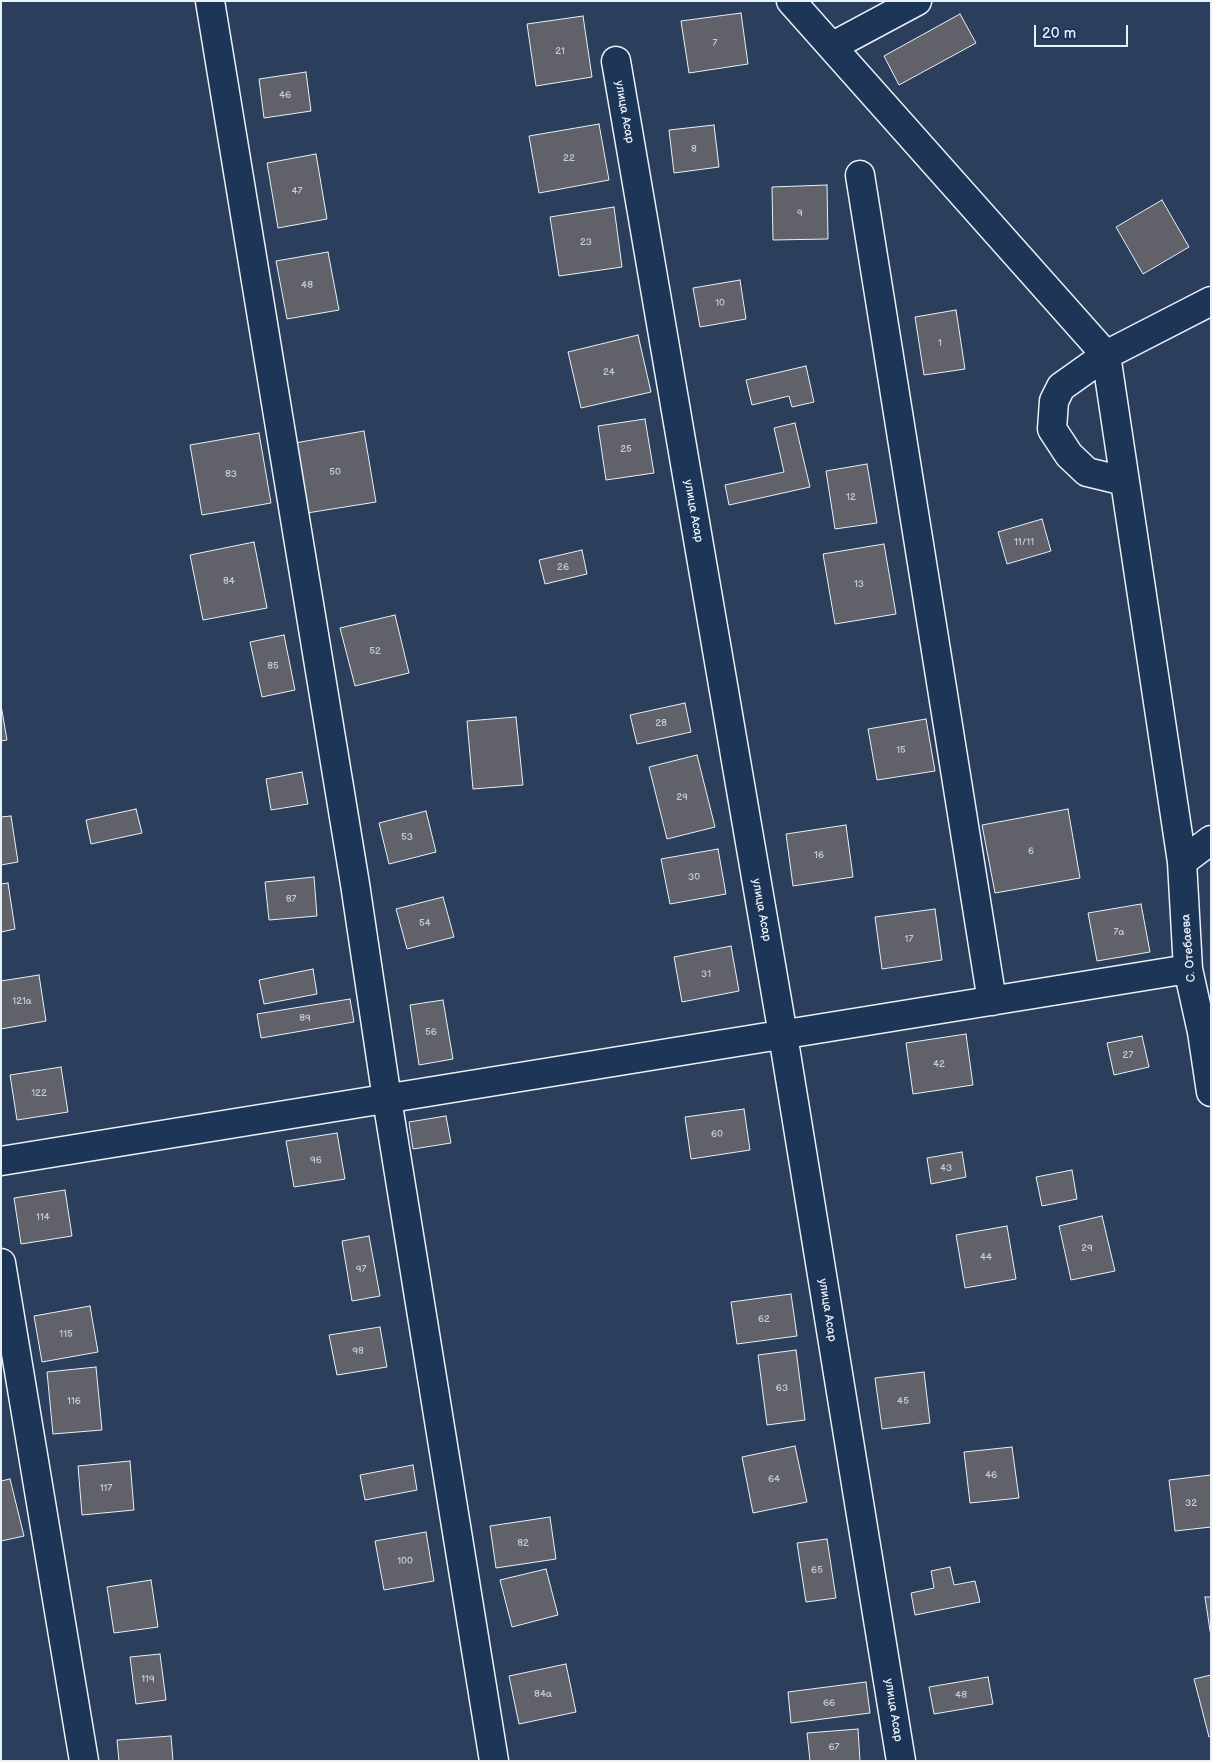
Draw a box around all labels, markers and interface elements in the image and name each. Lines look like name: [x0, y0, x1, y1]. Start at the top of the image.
scale bar: [1037, 15, 1131, 47]
text: 20 m: [1042, 24, 1076, 43]
house number: 7: [713, 37, 717, 49]
house number: 21: [555, 45, 565, 57]
street label: улица Асар: [611, 79, 637, 145]
house number: 46: [279, 89, 291, 101]
house number: 8: [691, 143, 697, 155]
house number: 22: [563, 152, 575, 164]
house number: 47: [291, 185, 303, 197]
house number: 9: [797, 207, 803, 219]
house number: 23: [580, 236, 592, 248]
house number: 48: [301, 279, 313, 291]
house number: 10: [715, 297, 725, 309]
house number: 1: [938, 337, 942, 349]
house number: 24: [603, 366, 615, 378]
house number: 25: [620, 443, 632, 455]
house number: 50: [329, 466, 341, 478]
house number: 83: [225, 468, 237, 480]
street label: улица Асар: [680, 478, 706, 544]
house number: 12: [846, 491, 856, 503]
house number: 11/11: [1014, 536, 1034, 548]
house number: 26: [557, 561, 569, 573]
house number: 84: [223, 575, 235, 587]
house number: 13: [854, 578, 864, 590]
house number: 52: [369, 645, 381, 657]
house number: 85: [267, 660, 279, 672]
house number: 28: [655, 717, 667, 729]
house number: 15: [896, 744, 906, 756]
house number: 29: [676, 791, 688, 803]
house number: 53: [401, 831, 413, 843]
house number: 6: [1028, 845, 1034, 857]
house number: 16: [814, 849, 824, 861]
house number: 30: [688, 871, 700, 883]
street label: улица Асар: [748, 877, 774, 943]
house number: 87: [286, 893, 296, 905]
street label: С. Отебаева: [1179, 913, 1199, 983]
house number: 54: [419, 917, 431, 929]
house number: 7а: [1114, 926, 1124, 938]
house number: 17: [905, 933, 913, 945]
house number: 31: [701, 968, 711, 980]
house number: 121а: [12, 995, 32, 1007]
house number: 89: [299, 1012, 311, 1024]
house number: 56: [425, 1026, 437, 1038]
house number: 27: [1123, 1049, 1133, 1061]
house number: 42: [933, 1058, 945, 1070]
house number: 122: [31, 1087, 47, 1099]
house number: 60: [711, 1128, 723, 1140]
house number: 96: [310, 1154, 322, 1166]
house number: 43: [940, 1162, 952, 1174]
house number: 114: [36, 1211, 50, 1223]
house number: 29: [1081, 1242, 1093, 1254]
house number: 44: [980, 1251, 992, 1263]
house number: 97: [356, 1263, 366, 1275]
street label: улица Асар: [815, 1278, 839, 1342]
house number: 62: [758, 1313, 770, 1325]
house number: 115: [59, 1328, 73, 1340]
house number: 98: [352, 1345, 364, 1357]
house number: 63: [776, 1382, 788, 1394]
house number: 116: [67, 1395, 81, 1407]
house number: 45: [897, 1395, 909, 1407]
house number: 46: [985, 1469, 997, 1481]
house number: 64: [768, 1473, 780, 1485]
house number: 117: [100, 1482, 112, 1494]
house number: 32: [1185, 1497, 1197, 1509]
house number: 82: [517, 1537, 529, 1549]
house number: 100: [397, 1555, 413, 1567]
house number: 65: [811, 1564, 823, 1576]
house number: 119: [141, 1673, 155, 1685]
street label: улица Асар: [881, 1678, 905, 1742]
house number: 84а: [534, 1688, 552, 1700]
house number: 48: [955, 1689, 967, 1701]
house number: 66: [823, 1697, 835, 1709]
house number: 67: [828, 1741, 840, 1753]

